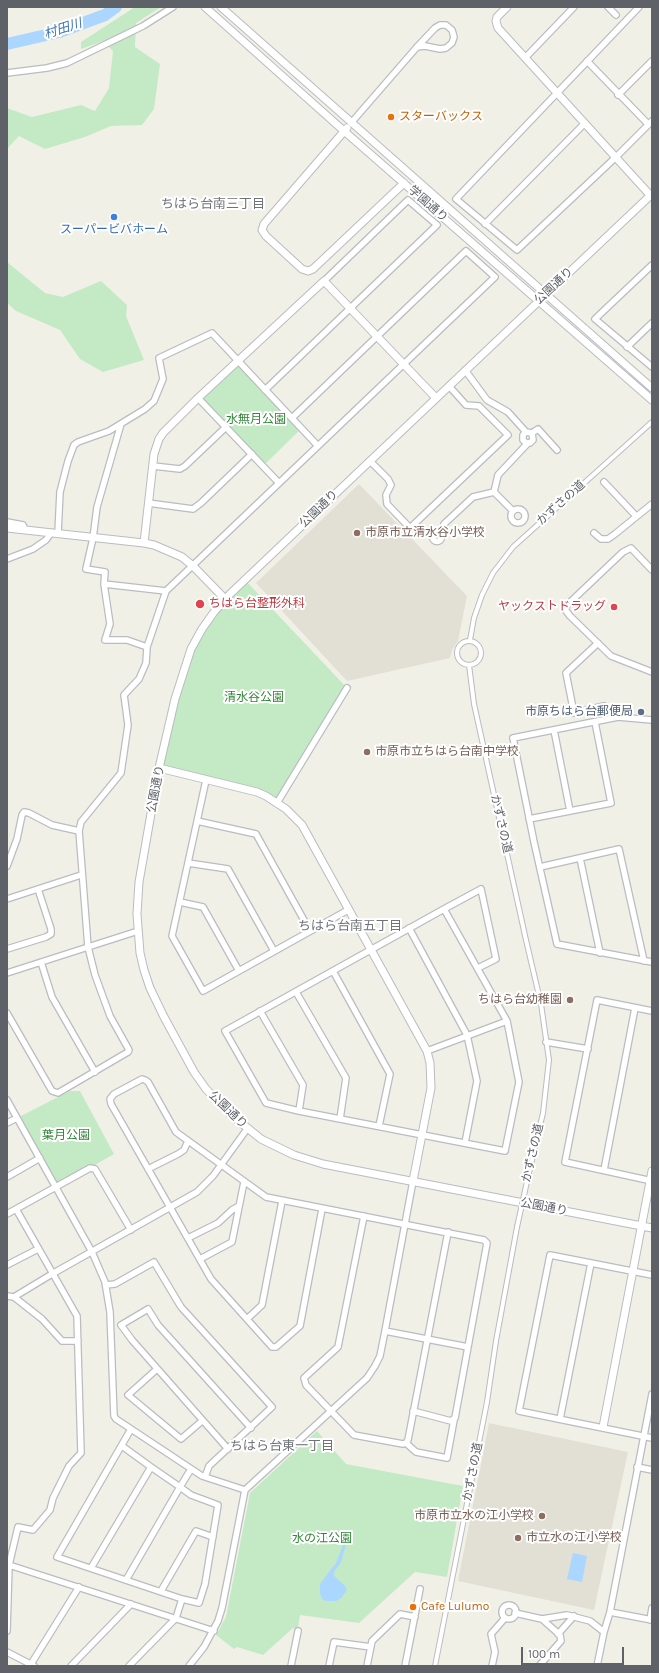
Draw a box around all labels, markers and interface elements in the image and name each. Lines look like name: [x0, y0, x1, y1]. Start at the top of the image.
water label: 村田川: [42, 16, 84, 42]
place label: スターバックス: [399, 110, 483, 124]
marker: スターバックス: [386, 112, 396, 122]
street label: 学園通り: [405, 183, 451, 225]
district label: ちはら台南三丁目: [161, 196, 265, 212]
marker: スーパービバホーム: [109, 212, 119, 222]
place label: スーパービバホーム: [60, 223, 168, 237]
street label: 公園通り: [532, 264, 576, 308]
park label: 水無月公園: [226, 413, 286, 427]
street label: かずさの道: [534, 478, 588, 528]
street label: 公園通り: [297, 487, 341, 531]
place label: 市原市立清水谷小学校: [365, 526, 485, 540]
marker: 市原市立清水谷小学校: [352, 528, 362, 538]
place label: ちはら台整形外科: [209, 597, 305, 611]
marker: ちはら台整形外科: [194, 598, 206, 610]
place label: ヤックストドラッグ: [498, 600, 606, 614]
marker: ヤックストドラッグ: [609, 602, 619, 612]
park label: 清水谷公園: [224, 691, 284, 705]
place label: 市原ちはら台郵便局: [525, 705, 633, 719]
marker: 市原ちはら台郵便局: [636, 707, 646, 717]
place label: 市原市立ちはら台南中学校: [375, 745, 519, 759]
marker: 市原市立ちはら台南中学校: [362, 747, 372, 757]
street label: 公園通り: [144, 764, 168, 814]
street label: かずさの道: [487, 793, 515, 855]
district label: ちはら台南五丁目: [298, 918, 402, 934]
place label: ちはら台幼稚園: [478, 993, 562, 1007]
marker: ちはら台幼稚園: [565, 995, 575, 1005]
street label: 公園通り: [206, 1088, 250, 1132]
street label: かずさの道: [519, 1122, 547, 1184]
park label: 葉月公園: [42, 1129, 90, 1143]
street label: 公園通り: [519, 1195, 569, 1219]
district label: ちはら台東一丁目: [230, 1438, 334, 1454]
street label: かずさの道: [460, 1441, 486, 1503]
place label: 市原市立水の江小学校: [414, 1509, 534, 1523]
marker: 市原市立水の江小学校: [537, 1511, 547, 1521]
place label: 市立水の江小学校: [526, 1531, 622, 1545]
park label: 水の江公園: [292, 1532, 352, 1546]
marker: 市立水の江小学校: [513, 1533, 523, 1543]
place label: Cafe Lulumo: [421, 1600, 489, 1614]
marker: Cafe Lulumo: [408, 1602, 418, 1612]
scale bar: [523, 1639, 626, 1665]
text: 100 m: [528, 1647, 560, 1661]

